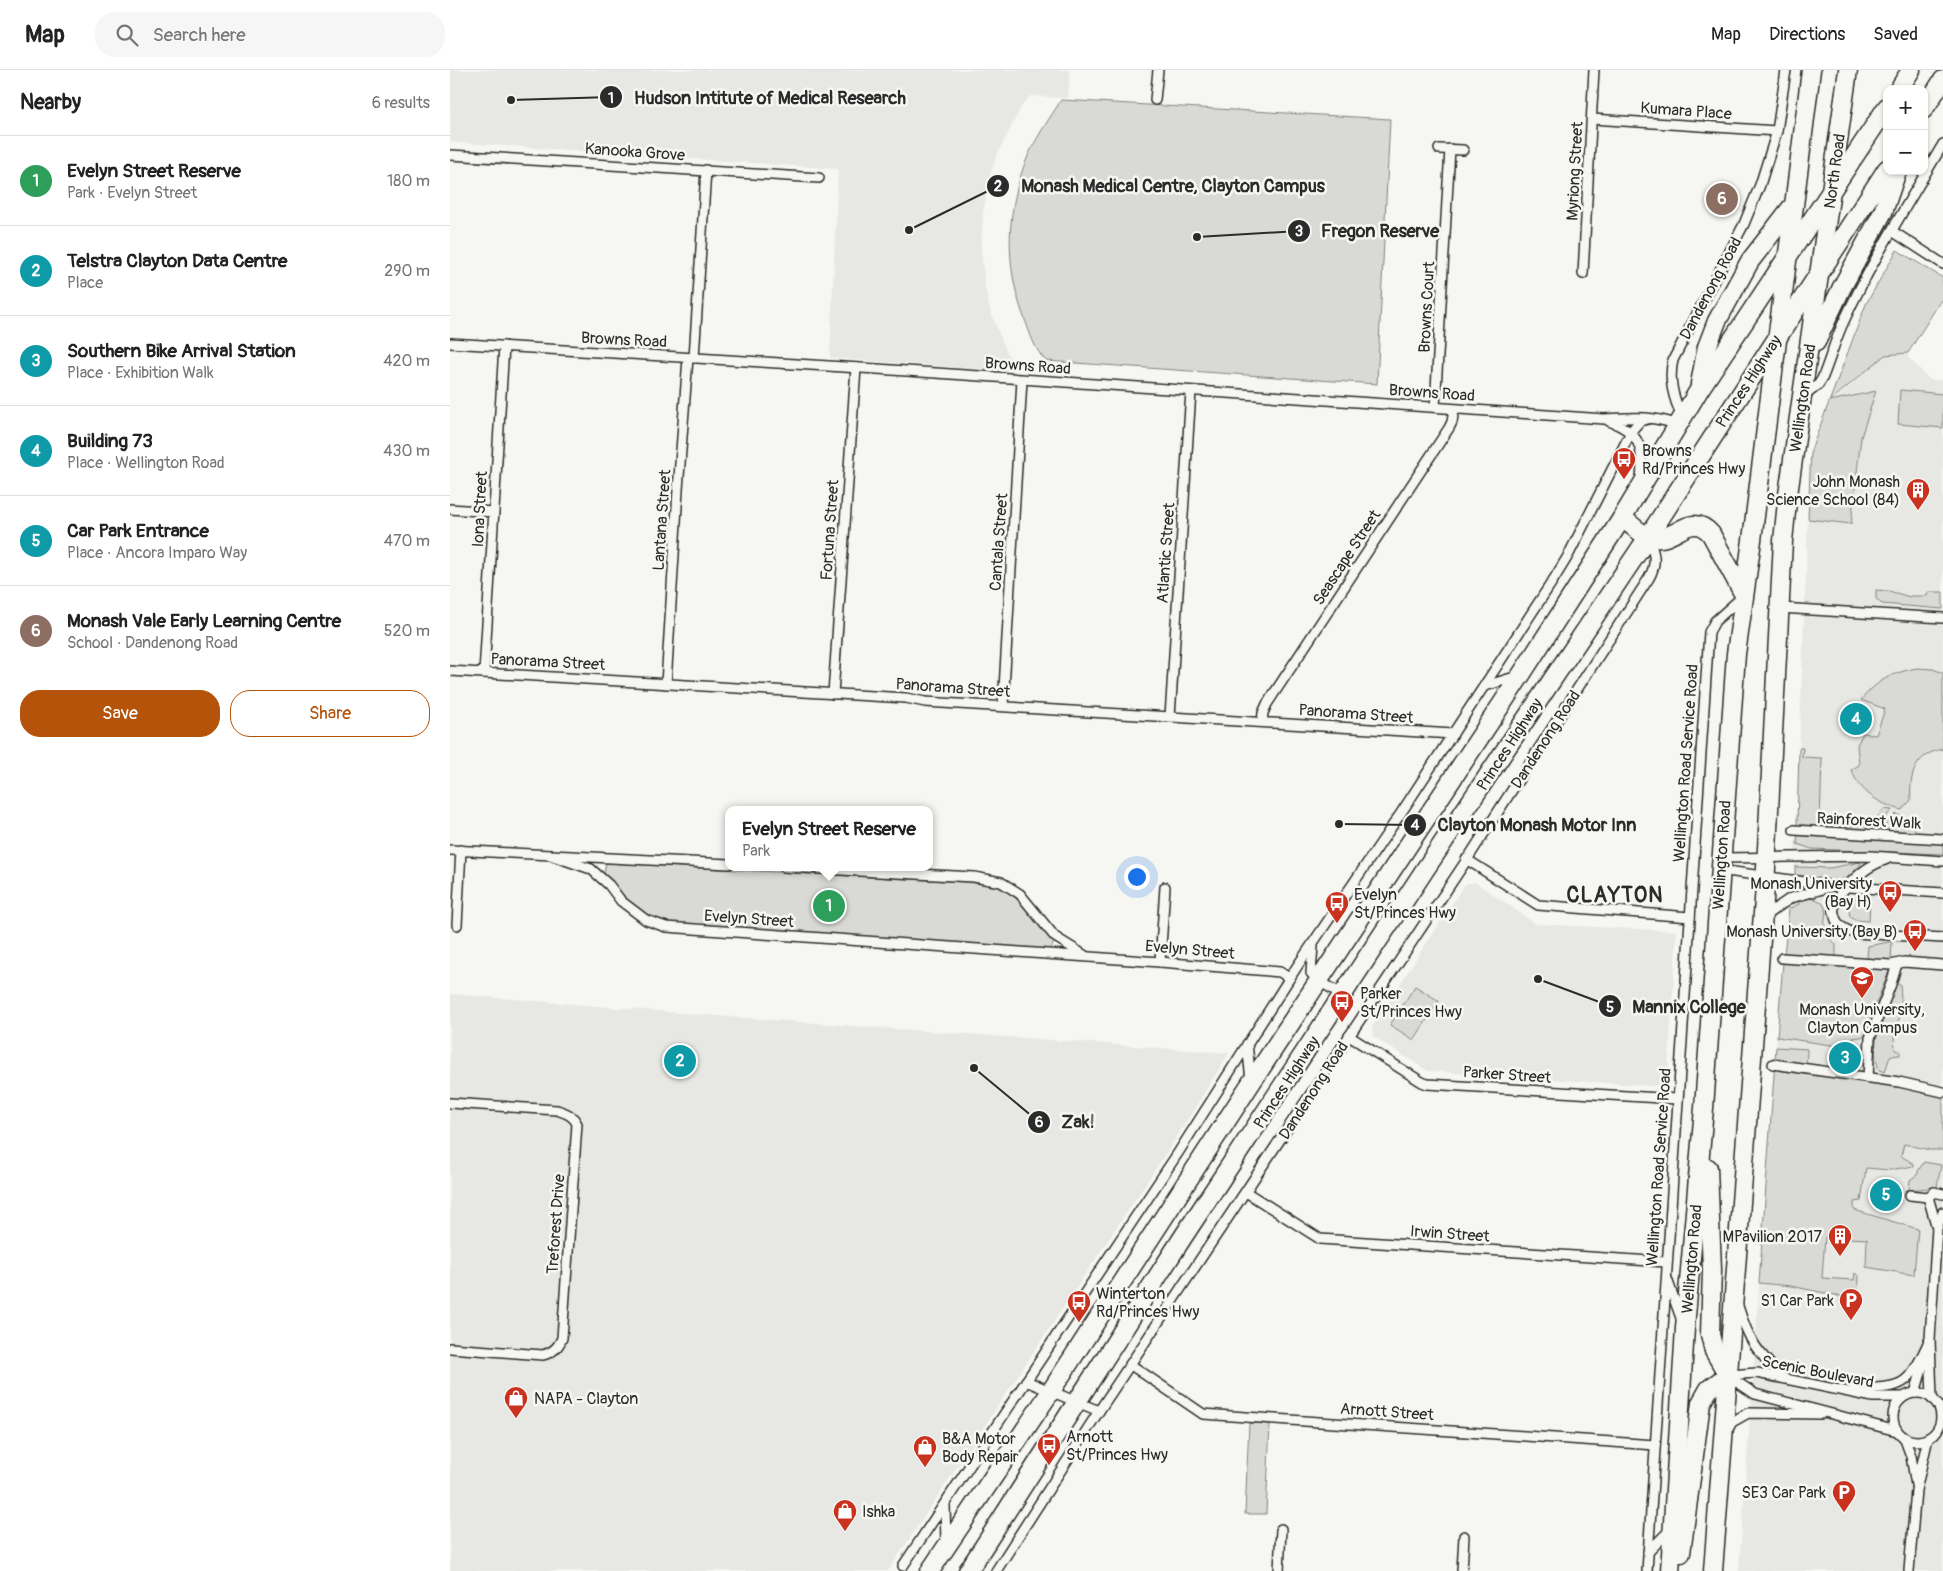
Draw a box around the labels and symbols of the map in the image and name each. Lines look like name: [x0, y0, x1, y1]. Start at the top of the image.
callout: Hudson Intitute of Medical Research: [599, 81, 915, 114]
text: Hudson Intitute of Medical Research: [634, 87, 906, 110]
text: 1: [608, 89, 614, 108]
street label: Kumara Place: [1640, 98, 1732, 124]
street label: Myriong Street: [1562, 120, 1588, 221]
street label: North Road: [1820, 132, 1850, 210]
street label: Kanooka Grove: [584, 139, 686, 165]
callout: Monash Medical Centre, Clayton Campus: [986, 169, 1335, 202]
text: Monash Medical Centre, Clayton Campus: [1021, 175, 1326, 198]
text: 2: [994, 177, 1002, 196]
pin: 6: [1706, 180, 1738, 218]
callout: Fregon Reserve: [1286, 214, 1449, 247]
text: Fregon Reserve: [1321, 220, 1440, 243]
text: 3: [1295, 222, 1303, 241]
street label: Dandenong Road: [1675, 234, 1746, 343]
street label: Browns Court: [1415, 260, 1439, 353]
street label: Browns Road: [580, 328, 668, 352]
street label: Princes Highway: [1711, 331, 1786, 432]
street label: Wellington Road: [1785, 343, 1821, 454]
street label: Browns Road: [984, 353, 1072, 379]
street label: Browns Road: [1388, 380, 1476, 406]
place label: Browns Rd/Princes Hwy: [1642, 441, 1745, 479]
bus stop icon: Browns Rd/Princes Hwy: [1611, 446, 1637, 480]
street label: Lantana Street: [648, 468, 676, 571]
street label: Iona Street: [468, 470, 492, 548]
place label: John Monash Science School (84): [1766, 472, 1900, 510]
building icon: John Monash Science School (84): [1905, 477, 1931, 511]
street label: Fortuna Street: [816, 478, 844, 581]
street label: Cantala Street: [986, 492, 1012, 592]
street label: Atlantic Street: [1153, 502, 1180, 604]
street label: Seascape Street: [1309, 506, 1385, 609]
street label: Panorama Street: [490, 649, 606, 675]
street label: Wellington Road Service Road: [1669, 663, 1703, 863]
street label: Panorama Street: [895, 674, 1011, 702]
street label: Dandenong Road: [1507, 687, 1585, 792]
street label: Princes Highway: [1472, 694, 1547, 795]
street label: Panorama Street: [1298, 700, 1414, 728]
pin: 4: [1840, 700, 1872, 738]
street label: Wellington Road: [1708, 800, 1736, 910]
street label: Rainforest Walk: [1816, 808, 1922, 834]
callout: Clayton Monash Motor Inn: [1403, 809, 1647, 842]
text: Clayton Monash Motor Inn: [1437, 814, 1637, 837]
text: 4: [1411, 816, 1420, 835]
your location: [1124, 864, 1150, 890]
place label: Monash University (Bay H): [1750, 874, 1872, 912]
bus stop icon: Monash University (Bay H): [1877, 879, 1903, 913]
district label: CLAYTON: [1567, 882, 1663, 909]
place label: Evelyn St/Princes Hwy: [1354, 885, 1456, 923]
pin: 1: [813, 887, 845, 925]
bus stop icon: Evelyn St/Princes Hwy: [1324, 890, 1350, 924]
street label: Evelyn Street: [703, 906, 795, 932]
bus stop icon: Monash University (Bay B): [1902, 918, 1928, 952]
place label: Monash University (Bay B): [1726, 922, 1898, 942]
street label: Evelyn Street: [1144, 936, 1236, 964]
school or university icon: Monash University, Clayton Campus: [1849, 965, 1875, 999]
place label: Parker St/Princes Hwy: [1360, 984, 1462, 1022]
bus stop icon: Parker St/Princes Hwy: [1329, 989, 1355, 1023]
callout: Mannix College: [1598, 990, 1756, 1023]
text: Mannix College: [1632, 996, 1747, 1019]
text: 5: [1606, 998, 1614, 1017]
place label: Monash University, Clayton Campus: [1799, 1000, 1925, 1038]
street label: Princes Highway: [1249, 1032, 1324, 1133]
street label: Dandenong Road: [1275, 1038, 1353, 1143]
pin: 3: [1829, 1039, 1861, 1077]
pin: 2: [664, 1042, 696, 1080]
street label: Parker Street: [1462, 1062, 1552, 1088]
street label: Wellington Road Service Road: [1642, 1067, 1676, 1267]
callout: Zak!: [1026, 1106, 1105, 1139]
text: Zak!: [1061, 1111, 1095, 1134]
text: 6: [1035, 1113, 1044, 1132]
street label: Treforest Drive: [543, 1173, 569, 1275]
pin: 5: [1870, 1176, 1902, 1214]
street label: Wellington Road: [1677, 1204, 1707, 1315]
street label: Irwin Street: [1410, 1221, 1491, 1247]
building icon: MPavilion 2017: [1827, 1223, 1853, 1257]
place label: MPavilion 2017: [1723, 1227, 1823, 1247]
place label: Winterton Rd/Princes Hwy: [1096, 1284, 1199, 1322]
parking icon: S1 Car Park: [1838, 1287, 1864, 1321]
bus stop icon: Winterton Rd/Princes Hwy: [1066, 1289, 1092, 1323]
place label: S1 Car Park: [1760, 1291, 1834, 1311]
street label: Scenic Boulevard: [1760, 1351, 1876, 1393]
shop icon: NAPA - Clayton: [503, 1385, 529, 1419]
place label: NAPA - Clayton: [534, 1389, 638, 1409]
street label: Arnott Street: [1339, 1399, 1435, 1425]
place label: Arnott St/Princes Hwy: [1066, 1427, 1168, 1465]
place label: B&A Motor Body Repair: [942, 1429, 1019, 1467]
bus stop icon: Arnott St/Princes Hwy: [1036, 1432, 1062, 1466]
shop icon: B&A Motor Body Repair: [912, 1434, 938, 1468]
parking icon: SE3 Car Park: [1831, 1479, 1857, 1513]
place label: SE3 Car Park: [1741, 1483, 1826, 1503]
shop icon: Ishka: [832, 1498, 858, 1532]
place label: Ishka: [862, 1502, 895, 1522]

